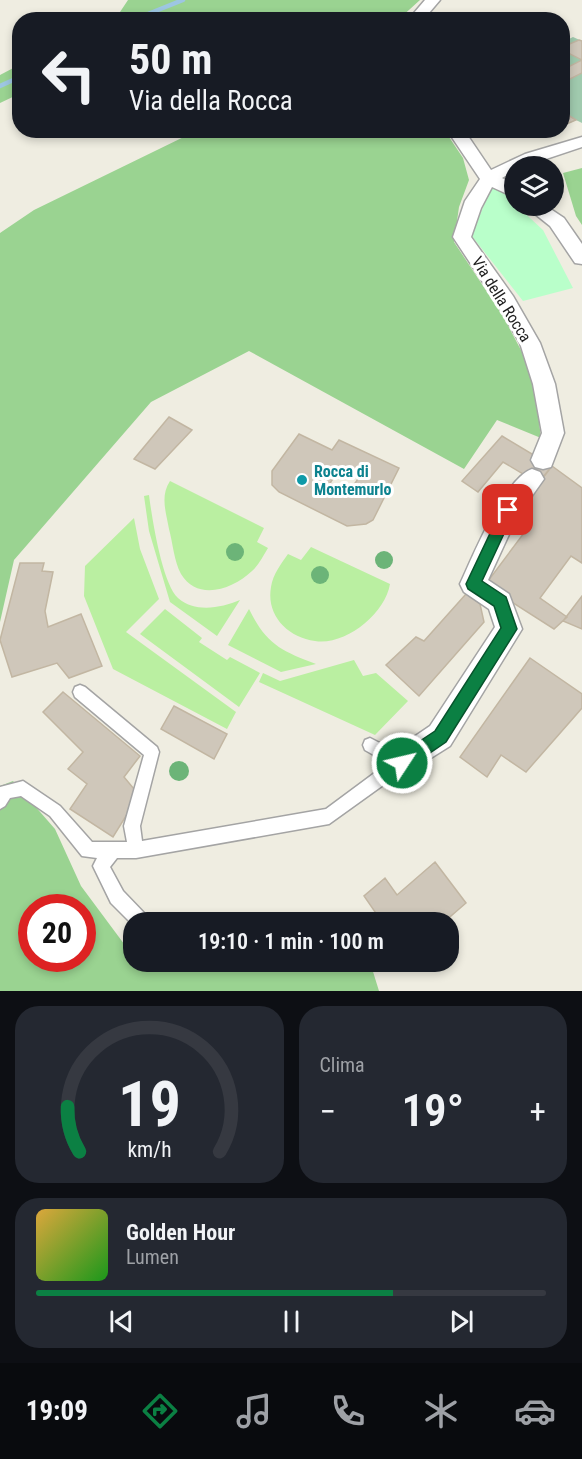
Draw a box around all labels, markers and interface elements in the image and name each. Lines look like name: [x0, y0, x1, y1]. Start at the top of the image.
text: 50 m: [129, 35, 212, 84]
icon: left: [30, 36, 108, 114]
text: Via della Rocca: [129, 85, 293, 117]
map controls: [504, 156, 564, 216]
button: layers: [504, 156, 564, 216]
street label: Via della Rocca: [468, 253, 535, 345]
place label: Rocca di Montemurlo: [314, 462, 392, 499]
marker: Rocca di Montemurlo: [295, 473, 309, 487]
pin: [482, 484, 533, 535]
icon: arrive: [491, 493, 524, 526]
position arrow: [370, 731, 434, 795]
speed limit sign: 20: [18, 894, 96, 972]
text: 19:10 · 1 min · 100 m: [198, 929, 384, 954]
text: Clima: [320, 1053, 365, 1077]
text: 19: [118, 1068, 181, 1141]
text: 19°: [401, 1084, 464, 1137]
text: −: [320, 1092, 336, 1131]
text: +: [530, 1092, 546, 1131]
text: km/h: [127, 1137, 171, 1162]
text: Golden Hour: [126, 1220, 235, 1245]
text: Lumen: [126, 1245, 179, 1269]
icon: previous: [105, 1305, 138, 1338]
icon: pause: [275, 1305, 308, 1338]
icon: next: [445, 1305, 478, 1338]
icon: directions: [139, 1390, 181, 1432]
icon: music: [233, 1390, 275, 1432]
icon: phone: [327, 1390, 369, 1432]
icon: climate: [420, 1390, 462, 1432]
icon: car: [514, 1390, 556, 1432]
text: 19:09: [26, 1395, 88, 1427]

